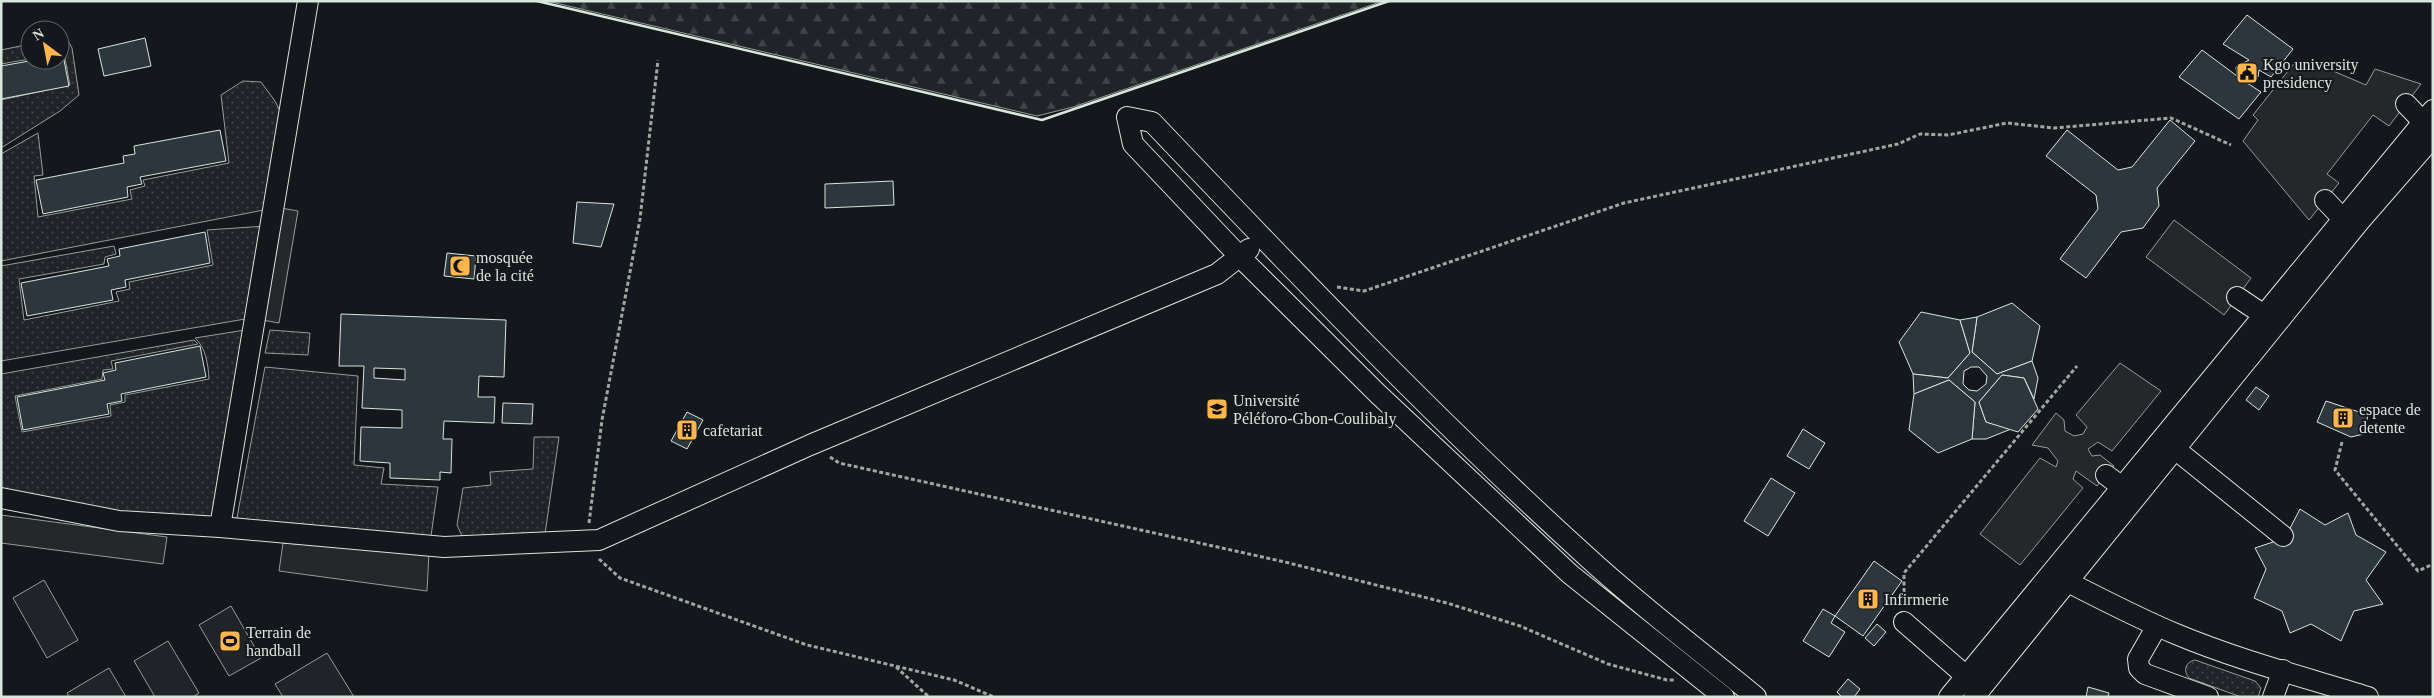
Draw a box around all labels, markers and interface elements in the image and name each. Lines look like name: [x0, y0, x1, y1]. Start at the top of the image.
north arrow: [20, 20, 70, 70]
text: N: [30, 25, 47, 43]
place label: Kgo university presidency: [2263, 56, 2359, 92]
public building icon: Kgo university presidency: [2235, 61, 2259, 85]
place label: mosquée de la cité: [476, 249, 534, 284]
mosque icon: mosquée de la cité: [448, 254, 472, 278]
place label: Université Péléforo-Gbon-Coulibaly: [1233, 392, 1397, 428]
school or university icon: Université Péléforo-Gbon-Coulibaly: [1205, 397, 1229, 421]
place label: espace de detente: [2359, 401, 2421, 436]
building icon: espace de detente: [2331, 406, 2355, 430]
building icon: cafetariat: [675, 418, 699, 442]
place label: cafetariat: [703, 422, 763, 439]
building icon: Infirmerie: [1856, 587, 1880, 611]
place label: Infirmerie: [1884, 591, 1949, 608]
place label: Terrain de handball: [246, 624, 311, 659]
sports icon: Terrain de handball: [218, 629, 242, 653]

